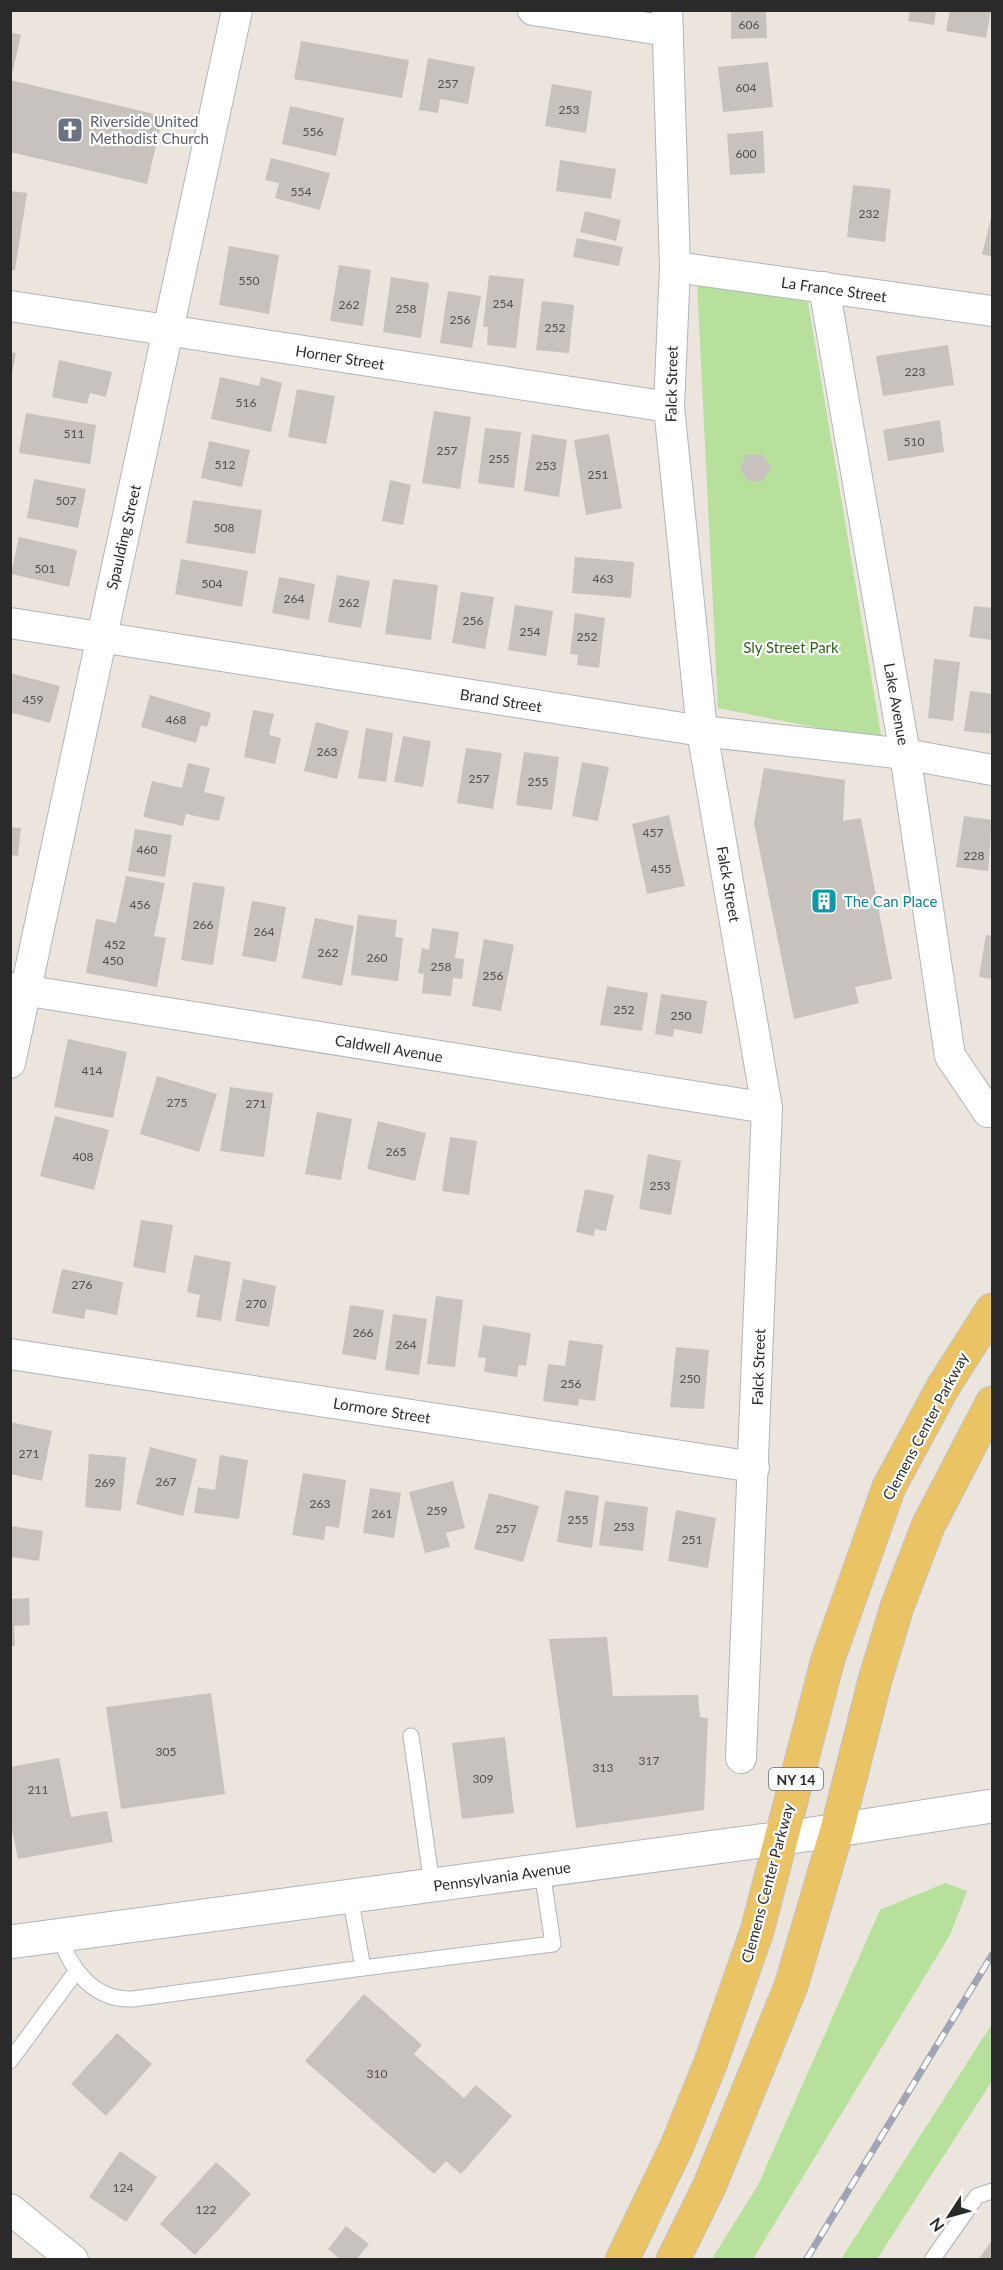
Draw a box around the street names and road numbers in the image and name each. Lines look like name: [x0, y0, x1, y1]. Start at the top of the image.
street label: La France Street: [780, 273, 888, 305]
street label: Horner Street: [294, 341, 386, 373]
street label: Falck Street: [661, 345, 681, 422]
street label: Spaulding Street: [102, 482, 144, 591]
street label: Lake Avenue: [881, 661, 913, 747]
street label: Brand Street: [459, 685, 544, 715]
street label: Falck Street: [713, 845, 745, 924]
street label: Caldwell Avenue: [334, 1031, 444, 1065]
street label: Falck Street: [748, 1328, 768, 1406]
street label: Clemens Center Parkway: [878, 1349, 972, 1503]
street label: Lormore Street: [332, 1393, 433, 1427]
road number: NY 14: [769, 1768, 823, 1790]
street label: Clemens Center Parkway: [737, 1801, 797, 1965]
street label: Pennsylvania Avenue: [432, 1857, 572, 1895]

